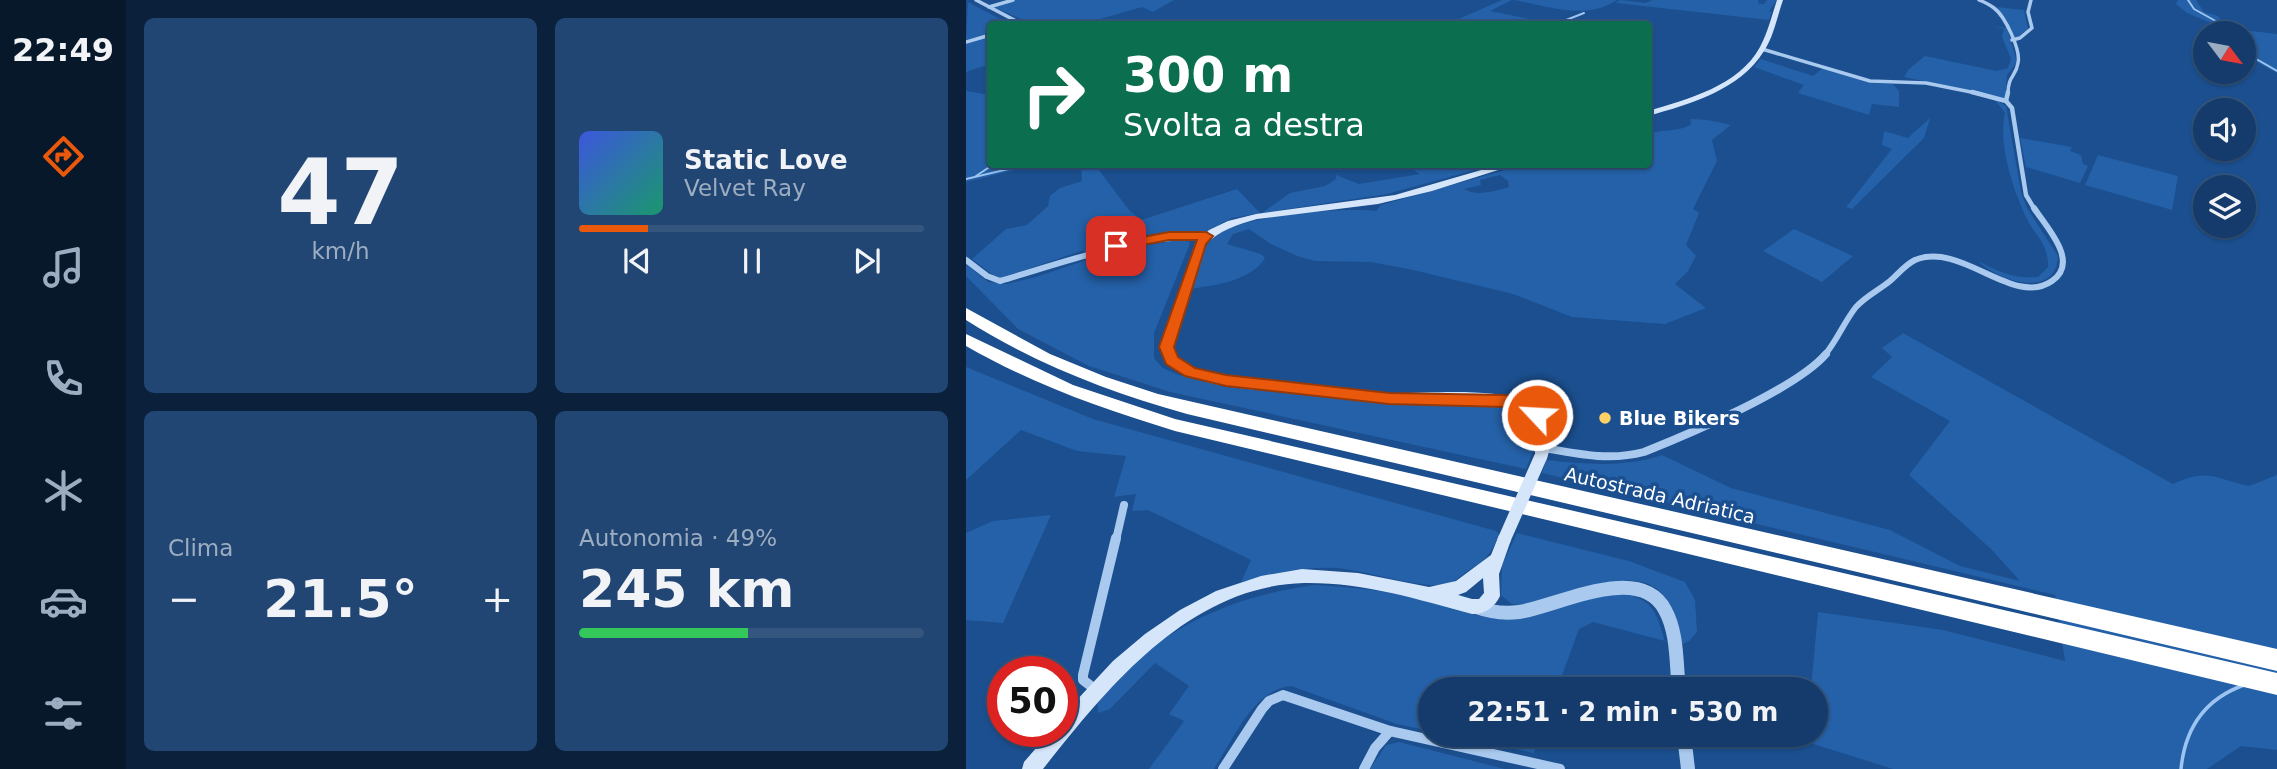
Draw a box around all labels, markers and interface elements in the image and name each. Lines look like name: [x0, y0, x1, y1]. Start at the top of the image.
north arrow: [2193, 21, 2256, 84]
map controls: [2193, 21, 2256, 238]
text: 22:49: [12, 31, 114, 69]
text: 300 m: [1123, 47, 1293, 104]
icon: right: [1008, 49, 1099, 140]
button: sound: [2193, 98, 2256, 161]
text: Svolta a destra: [1123, 106, 1365, 144]
icon: directions: [39, 132, 88, 181]
text: 47: [277, 140, 404, 245]
text: Static Love: [684, 145, 848, 175]
text: Velvet Ray: [684, 175, 806, 201]
button: layers: [2193, 175, 2256, 238]
pin: [1086, 216, 1146, 276]
icon: arrive: [1097, 227, 1135, 265]
text: km/h: [311, 238, 370, 264]
icon: previous: [618, 242, 656, 280]
icon: pause: [733, 242, 771, 280]
icon: next: [848, 242, 886, 280]
icon: music: [39, 243, 88, 292]
icon: phone: [39, 354, 88, 403]
position arrow: [1500, 378, 1574, 452]
place label: Blue Bikers: [1619, 407, 1740, 429]
marker: Blue Bikers: [1597, 410, 1613, 426]
street label: Autostrada Adriatica: [1563, 462, 1757, 528]
icon: climate: [39, 466, 88, 515]
text: Autonomia · 49%: [579, 525, 777, 551]
text: Clima: [168, 535, 233, 561]
text: 245 km: [579, 559, 794, 619]
text: 21.5°: [263, 569, 418, 629]
icon: car: [39, 577, 88, 626]
text: −: [168, 577, 200, 621]
text: +: [481, 577, 513, 621]
speed limit sign: 50: [987, 656, 1078, 747]
icon: filters: [39, 689, 88, 738]
text: 22:51 · 2 min · 530 m: [1468, 697, 1778, 727]

